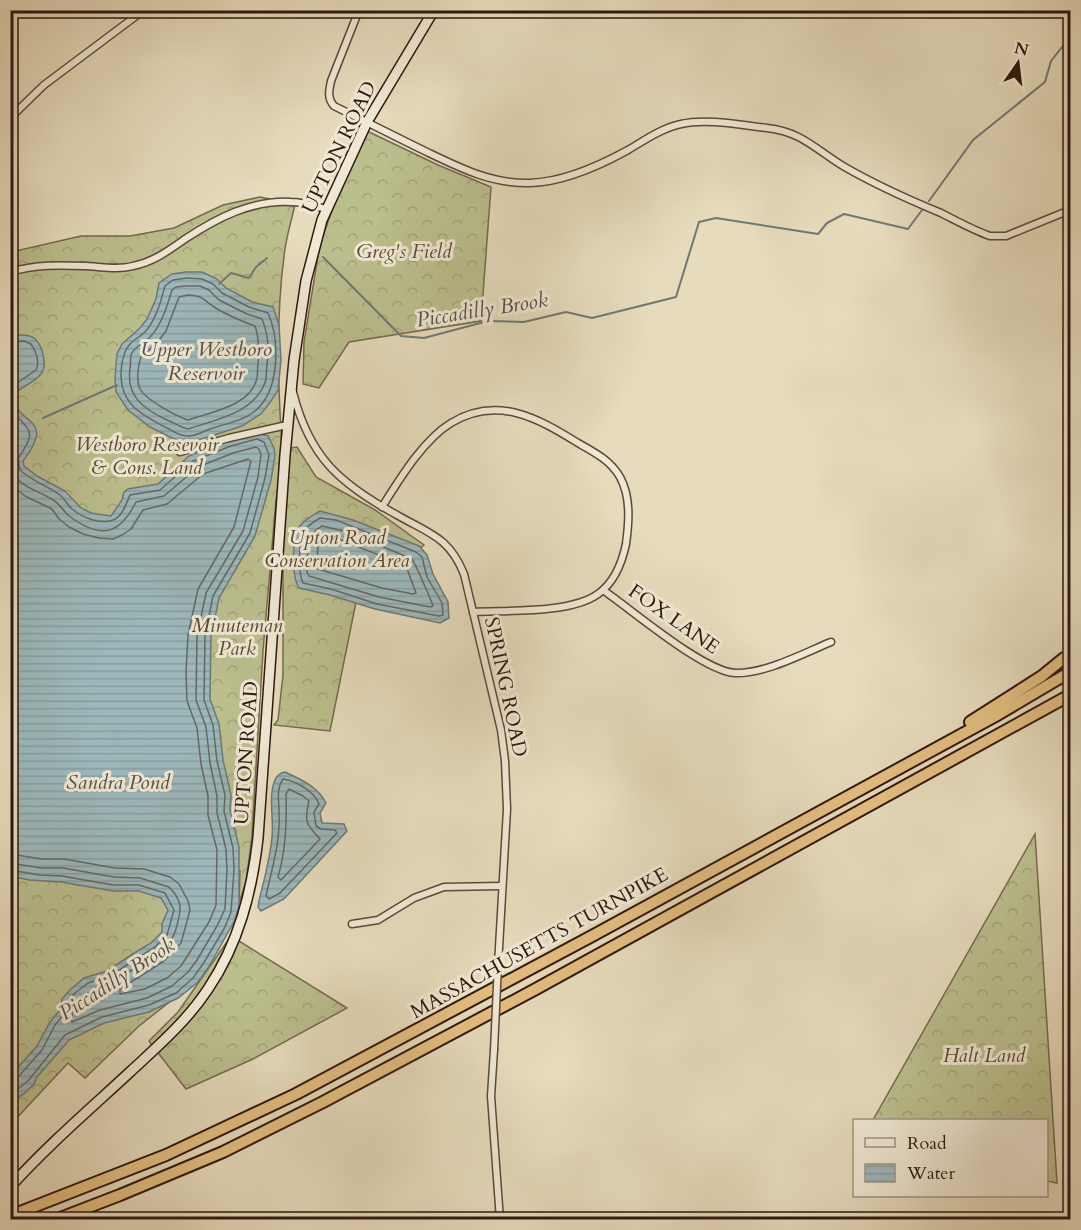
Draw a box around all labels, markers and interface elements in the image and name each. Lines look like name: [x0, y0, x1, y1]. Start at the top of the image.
north arrow: [988, 33, 1048, 93]
text: N: [1012, 37, 1031, 62]
street label: UPTON ROAD: [295, 76, 383, 218]
park label: Greg's Field: [356, 238, 453, 265]
water label: Piccadilly Brook: [414, 285, 551, 335]
water label: Upper Westboro Reservoir: [140, 335, 272, 388]
park label: Westboro Resevoir & Cons. Land: [75, 431, 220, 481]
park label: Upton Road Conservation Area: [265, 524, 410, 574]
street label: FOX LANE: [623, 578, 725, 660]
park label: Minuteman Park: [191, 612, 283, 662]
street label: SPRING ROAD: [478, 615, 534, 759]
street label: UPTON ROAD: [228, 680, 264, 826]
water label: Sandra Pond: [66, 768, 171, 797]
street label: MASSACHUSETTS TURNPIKE: [405, 861, 673, 1025]
water label: Piccadilly Brook: [53, 930, 181, 1027]
park label: Halt Land: [943, 1042, 1026, 1069]
legend: [853, 1119, 1048, 1197]
text: Road: [907, 1131, 947, 1156]
text: Water: [906, 1161, 956, 1186]

